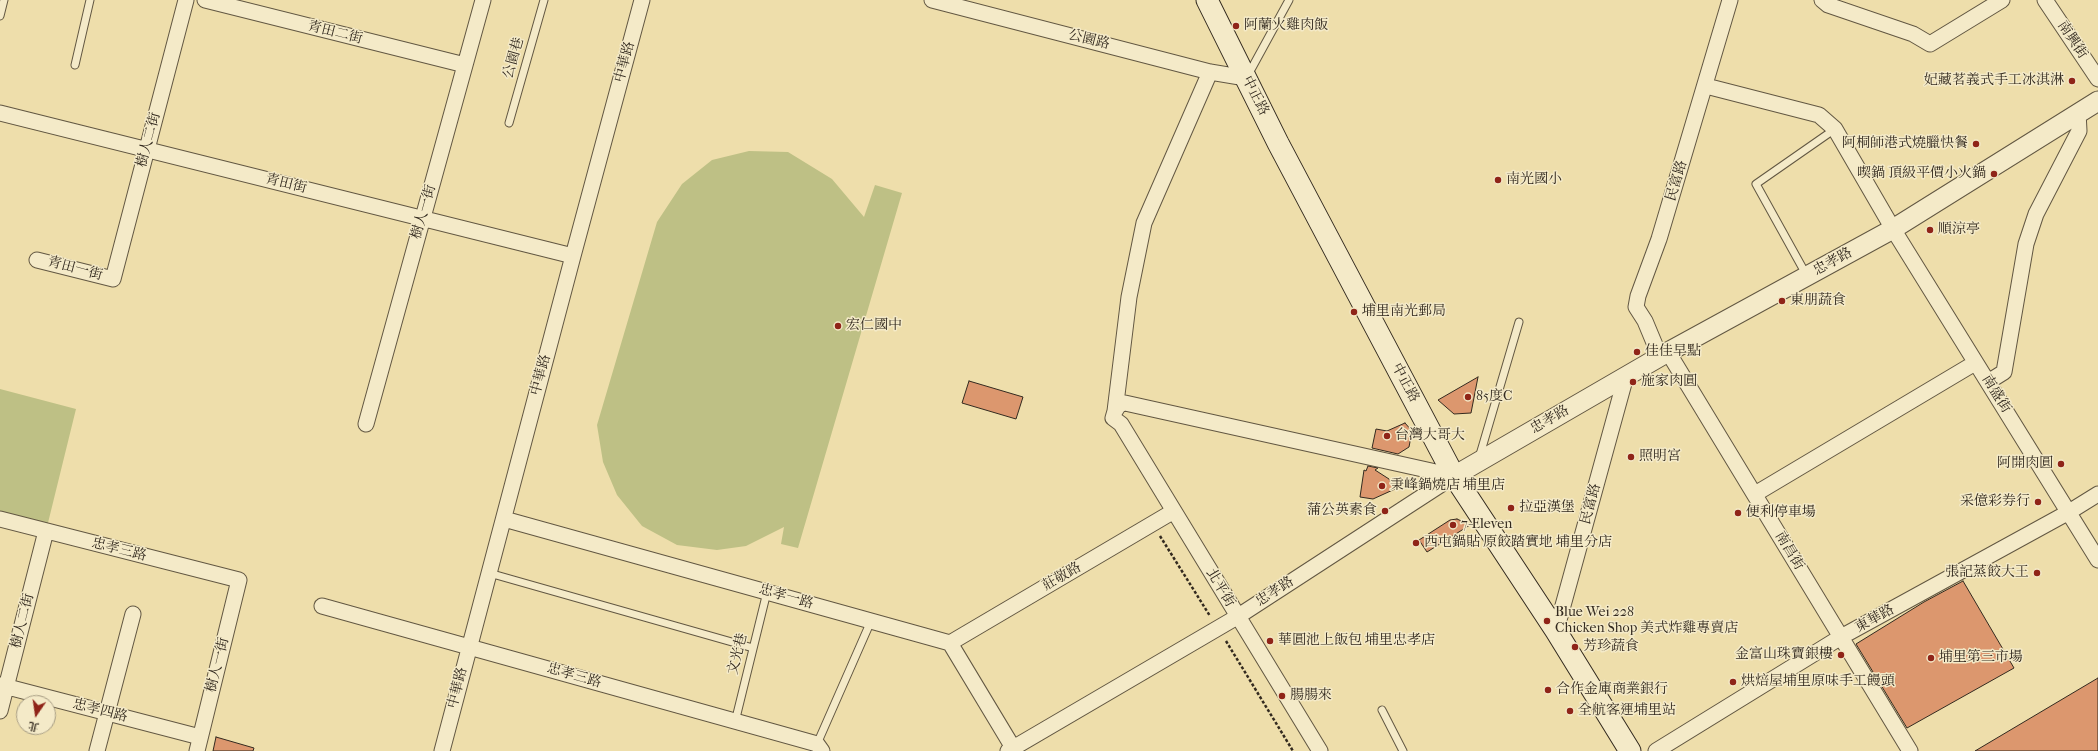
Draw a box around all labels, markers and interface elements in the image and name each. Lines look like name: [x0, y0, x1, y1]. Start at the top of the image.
street label: 青田二街: [306, 18, 364, 48]
place label: 阿蘭火雞肉飯: [1244, 18, 1328, 34]
street label: 南興街: [2053, 18, 2091, 62]
marker: 阿蘭火雞肉飯: [1231, 21, 1241, 31]
street label: 公園路: [1067, 27, 1111, 53]
street label: 公園巷: [500, 35, 528, 81]
street label: 中華路: [611, 40, 639, 84]
street label: 中正路: [1238, 73, 1272, 119]
place label: 妃藏茗義式手工冰淇淋: [1924, 73, 2064, 89]
marker: 妃藏茗義式手工冰淇淋: [2067, 76, 2077, 86]
street label: 樹人二街: [134, 111, 164, 169]
place label: 阿桐師港式燒臘快餐: [1842, 136, 1968, 152]
marker: 阿桐師港式燒臘快餐: [1971, 139, 1981, 149]
street label: 民富路: [1663, 158, 1691, 204]
place label: 喫鍋 頂級平價小火鍋: [1857, 166, 1986, 182]
marker: 喫鍋 頂級平價小火鍋: [1989, 169, 1999, 179]
street label: 青田街: [264, 171, 308, 197]
place label: 南光國小: [1506, 172, 1562, 188]
marker: 南光國小: [1493, 175, 1503, 185]
street label: 樹人一街: [408, 183, 440, 241]
place label: 順涼亭: [1938, 222, 1980, 238]
marker: 順涼亭: [1925, 225, 1935, 235]
street label: 忠孝路: [1811, 244, 1855, 280]
street label: 青田一街: [46, 254, 104, 284]
place label: 東朋蔬食: [1790, 293, 1846, 309]
marker: 東朋蔬食: [1777, 296, 1787, 306]
place label: 埔里南光郵局: [1362, 304, 1446, 320]
marker: 埔里南光郵局: [1349, 307, 1359, 317]
place label: 宏仁國中: [846, 318, 902, 334]
marker: 宏仁國中: [833, 321, 843, 331]
place label: 佳佳早點: [1645, 344, 1701, 360]
marker: 佳佳早點: [1632, 347, 1642, 357]
street label: 中華路: [527, 353, 555, 397]
street label: 中正路: [1388, 361, 1422, 405]
street label: 南盛街: [1978, 372, 2014, 416]
place label: 施家肉圓: [1641, 374, 1697, 390]
marker: 施家肉圓: [1628, 377, 1638, 387]
place label: 85度C: [1476, 389, 1513, 405]
marker: 85度C: [1463, 392, 1473, 402]
street label: 忠孝路: [1528, 402, 1572, 438]
place label: 台灣大哥大: [1395, 428, 1465, 444]
marker: 台灣大哥大: [1382, 431, 1392, 441]
place label: 照明宮: [1639, 449, 1681, 465]
marker: 照明宮: [1626, 452, 1636, 462]
place label: 阿開肉圓: [1997, 456, 2053, 472]
marker: 阿開肉圓: [2056, 459, 2066, 469]
place label: 秉峰鍋燒店 埔里店: [1390, 478, 1505, 494]
marker: 秉峰鍋燒店 埔里店: [1377, 481, 1387, 491]
street label: 民富路: [1577, 482, 1605, 526]
place label: 采億彩券行: [1960, 494, 2030, 510]
marker: 采億彩券行: [2033, 497, 2043, 507]
place label: 拉亞漢堡: [1519, 500, 1575, 516]
place label: 蒲公英素食: [1307, 503, 1377, 519]
marker: 拉亞漢堡: [1506, 503, 1516, 513]
place label: 便利停車場: [1746, 505, 1816, 521]
marker: 蒲公英素食: [1380, 506, 1390, 516]
marker: 便利停車場: [1733, 508, 1743, 518]
place label: 7-Eleven: [1461, 517, 1512, 533]
marker: 7-Eleven: [1448, 520, 1458, 530]
street label: 南昌街: [1771, 529, 1807, 573]
street label: 忠孝三路: [90, 535, 148, 565]
place label: 西屯鍋貼 原餃踏實地 埔里分店: [1424, 535, 1612, 551]
marker: 西屯鍋貼 原餃踏實地 埔里分店: [1411, 538, 1421, 548]
street label: 莊敬路: [1040, 559, 1084, 595]
place label: 張記蒸餃大王: [1945, 565, 2029, 581]
street label: 北平街: [1202, 566, 1238, 610]
marker: 張記蒸餃大王: [2032, 568, 2042, 578]
street label: 忠孝路: [1253, 574, 1297, 610]
street label: 忠孝一路: [757, 581, 815, 613]
street label: 樹人二街: [8, 592, 38, 650]
street label: 東華路: [1853, 601, 1897, 637]
place label: Blue Wei 228 Chicken Shop 美式炸雞專賣店: [1555, 605, 1738, 638]
marker: Blue Wei 228 Chicken Shop 美式炸雞專賣店: [1542, 616, 1552, 626]
street label: 文光巷: [725, 632, 751, 676]
place label: 華圓池上飯包 埔里忠孝店: [1278, 633, 1435, 649]
street label: 樹人一街: [203, 636, 233, 694]
marker: 華圓池上飯包 埔里忠孝店: [1265, 636, 1275, 646]
place label: 芳珍蔬食: [1583, 639, 1639, 655]
marker: 芳珍蔬食: [1570, 642, 1580, 652]
place label: 金富山珠寶銀樓: [1735, 647, 1833, 663]
marker: 金富山珠寶銀樓: [1836, 650, 1846, 660]
place label: 埔里第三市場: [1939, 650, 2023, 666]
marker: 埔里第三市場: [1926, 653, 1936, 663]
street label: 忠孝三路: [545, 660, 603, 692]
street label: 中華路: [445, 666, 471, 710]
place label: 烘焙屋埔里原味手工饅頭: [1741, 674, 1895, 690]
marker: 烘焙屋埔里原味手工饅頭: [1728, 677, 1738, 687]
place label: 合作金庫商業銀行: [1556, 682, 1668, 698]
marker: 合作金庫商業銀行: [1543, 685, 1553, 695]
place label: 腸腸來: [1290, 688, 1332, 704]
marker: 腸腸來: [1277, 691, 1287, 701]
north arrow: [16, 695, 56, 735]
street label: 忠孝四路: [71, 696, 129, 726]
place label: 全航客運埔里站: [1578, 703, 1676, 719]
marker: 全航客運埔里站: [1565, 706, 1575, 716]
text: 北: [27, 719, 40, 734]

